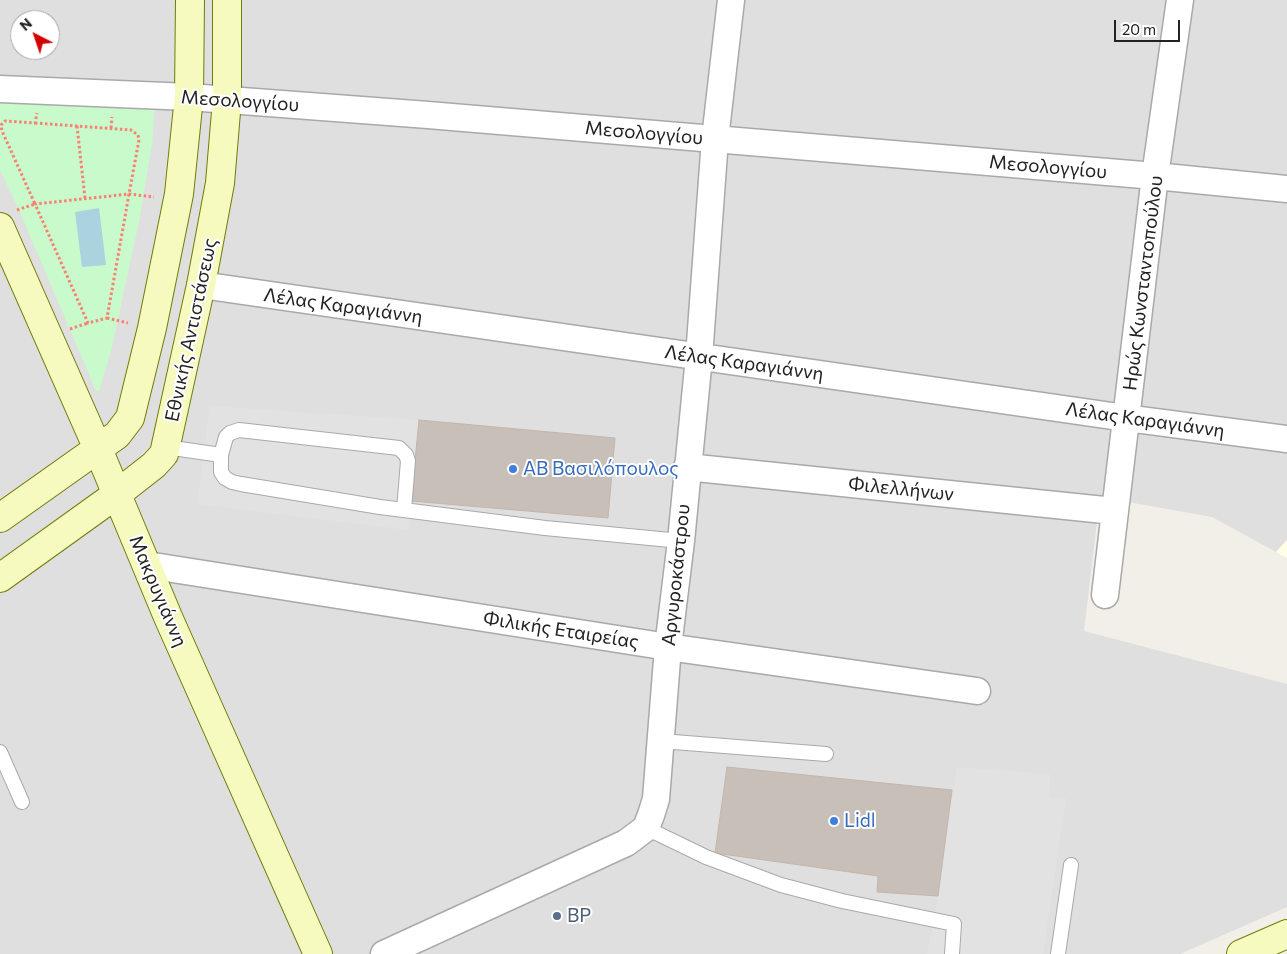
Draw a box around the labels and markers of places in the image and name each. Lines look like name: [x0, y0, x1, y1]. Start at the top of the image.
place label: ΑΒ Βασιλόπουλος: [523, 458, 679, 480]
marker: ΑΒ Βασιλόπουλος: [507, 463, 519, 475]
place label: Lidl: [844, 810, 876, 832]
marker: Lidl: [828, 815, 840, 827]
place label: BP: [567, 905, 591, 927]
marker: BP: [551, 910, 563, 922]

